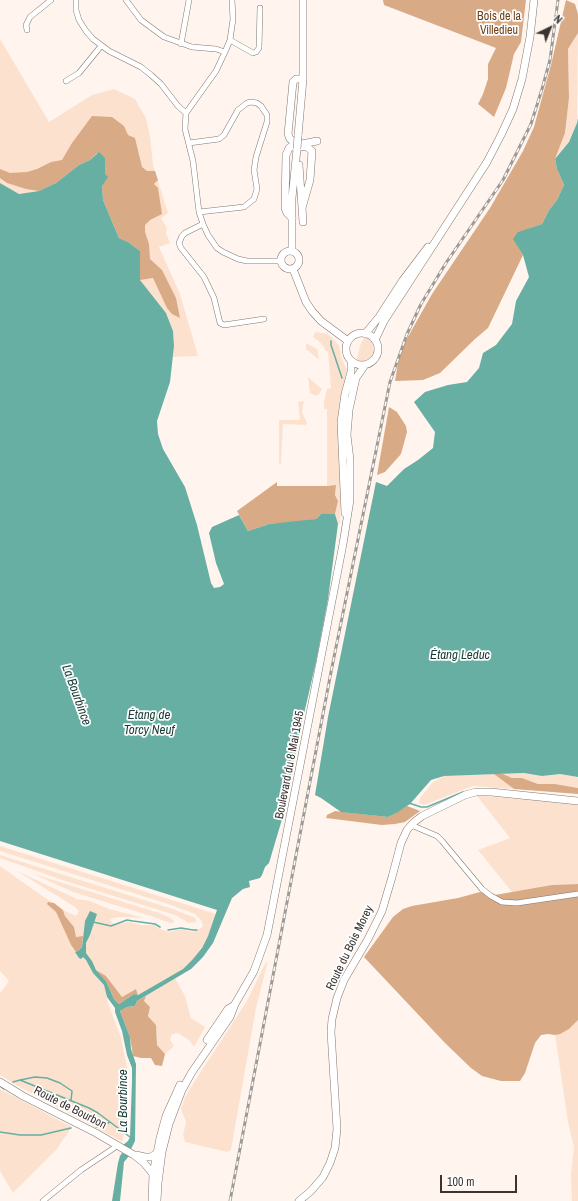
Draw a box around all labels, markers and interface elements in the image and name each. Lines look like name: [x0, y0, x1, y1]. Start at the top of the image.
north arrow: [530, 8, 570, 48]
park label: Bois de la Villedieu: [477, 10, 521, 38]
text: N: [551, 12, 565, 27]
water label: Étang Leduc: [430, 648, 490, 664]
water label: La Bourbince: [58, 663, 94, 727]
water label: Étang de Torcy Neuf: [124, 708, 174, 739]
street label: Boulevard du 8 Mai 1945: [272, 710, 308, 820]
street label: Route du Bois Morey: [323, 903, 377, 993]
water label: La Bourbince: [116, 1069, 132, 1133]
street label: Route de Bourbon: [31, 1083, 109, 1133]
scale bar: [442, 1167, 519, 1193]
text: 100 m: [447, 1174, 474, 1190]

